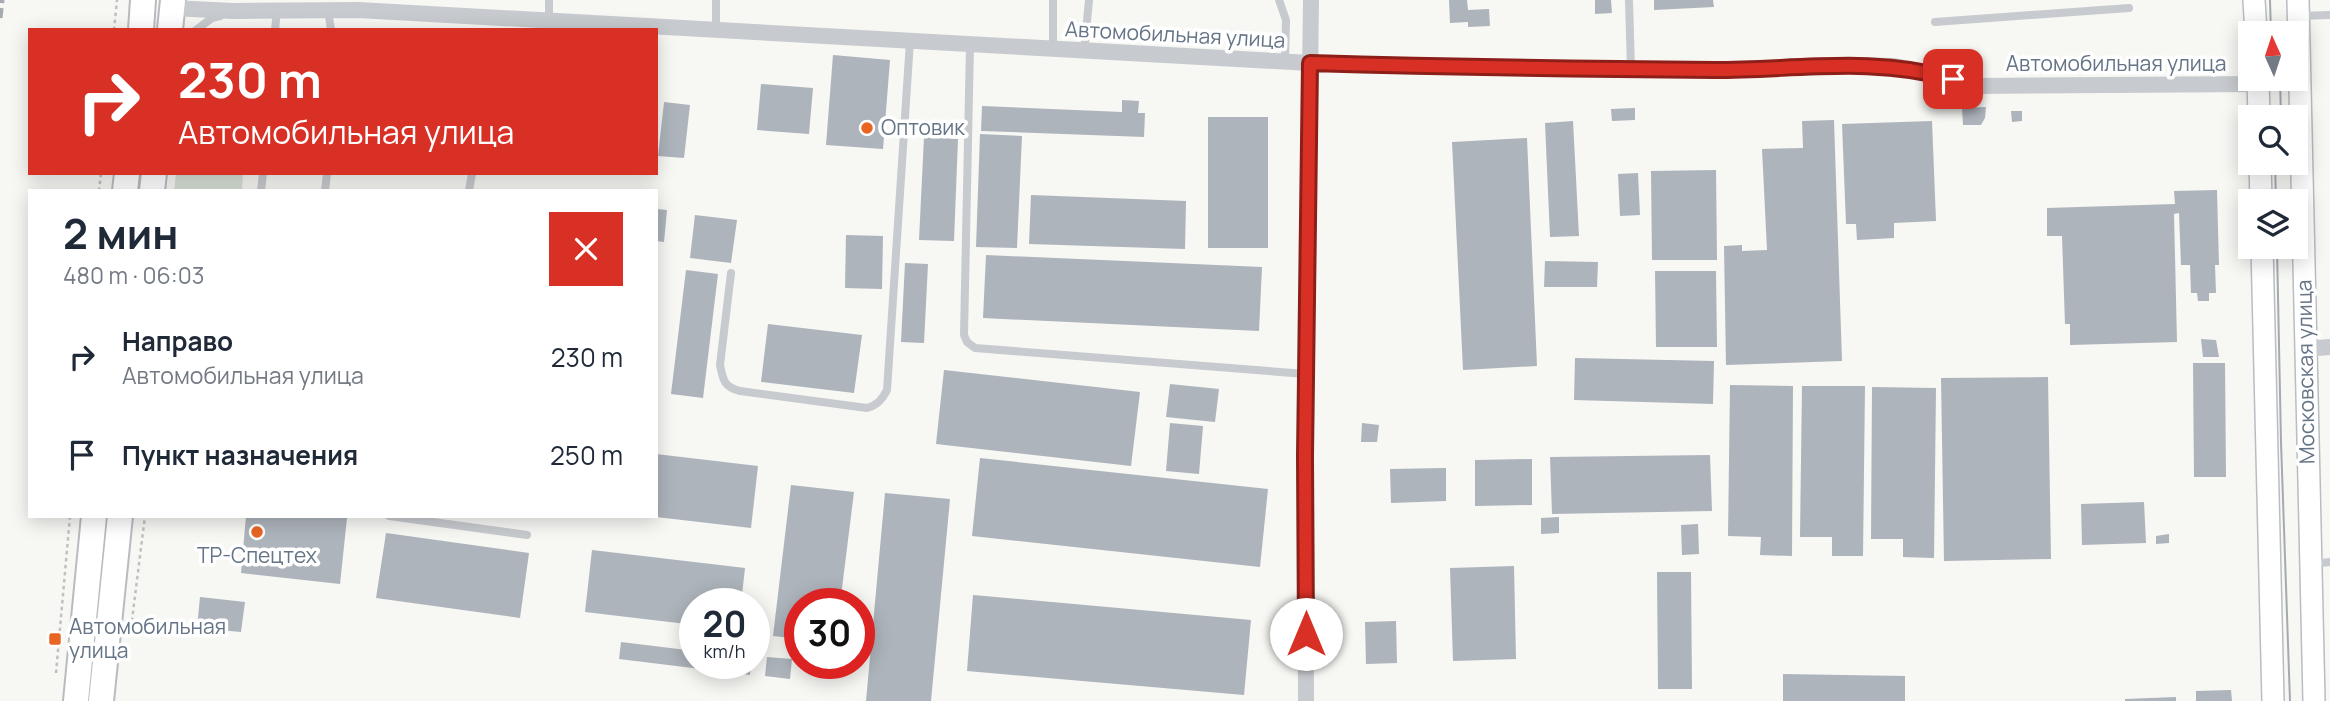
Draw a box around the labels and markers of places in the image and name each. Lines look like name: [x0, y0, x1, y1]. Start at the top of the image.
pin: [1923, 49, 1983, 109]
place label: Оптовик: [881, 113, 965, 141]
marker: Оптовик: [859, 120, 875, 136]
marker: ТР-Спецтех: [249, 524, 265, 540]
place label: ТР-Спецтех: [197, 541, 317, 569]
place label: Автомобильная улица: [69, 612, 226, 664]
marker: Автомобильная улица: [47, 631, 63, 647]

